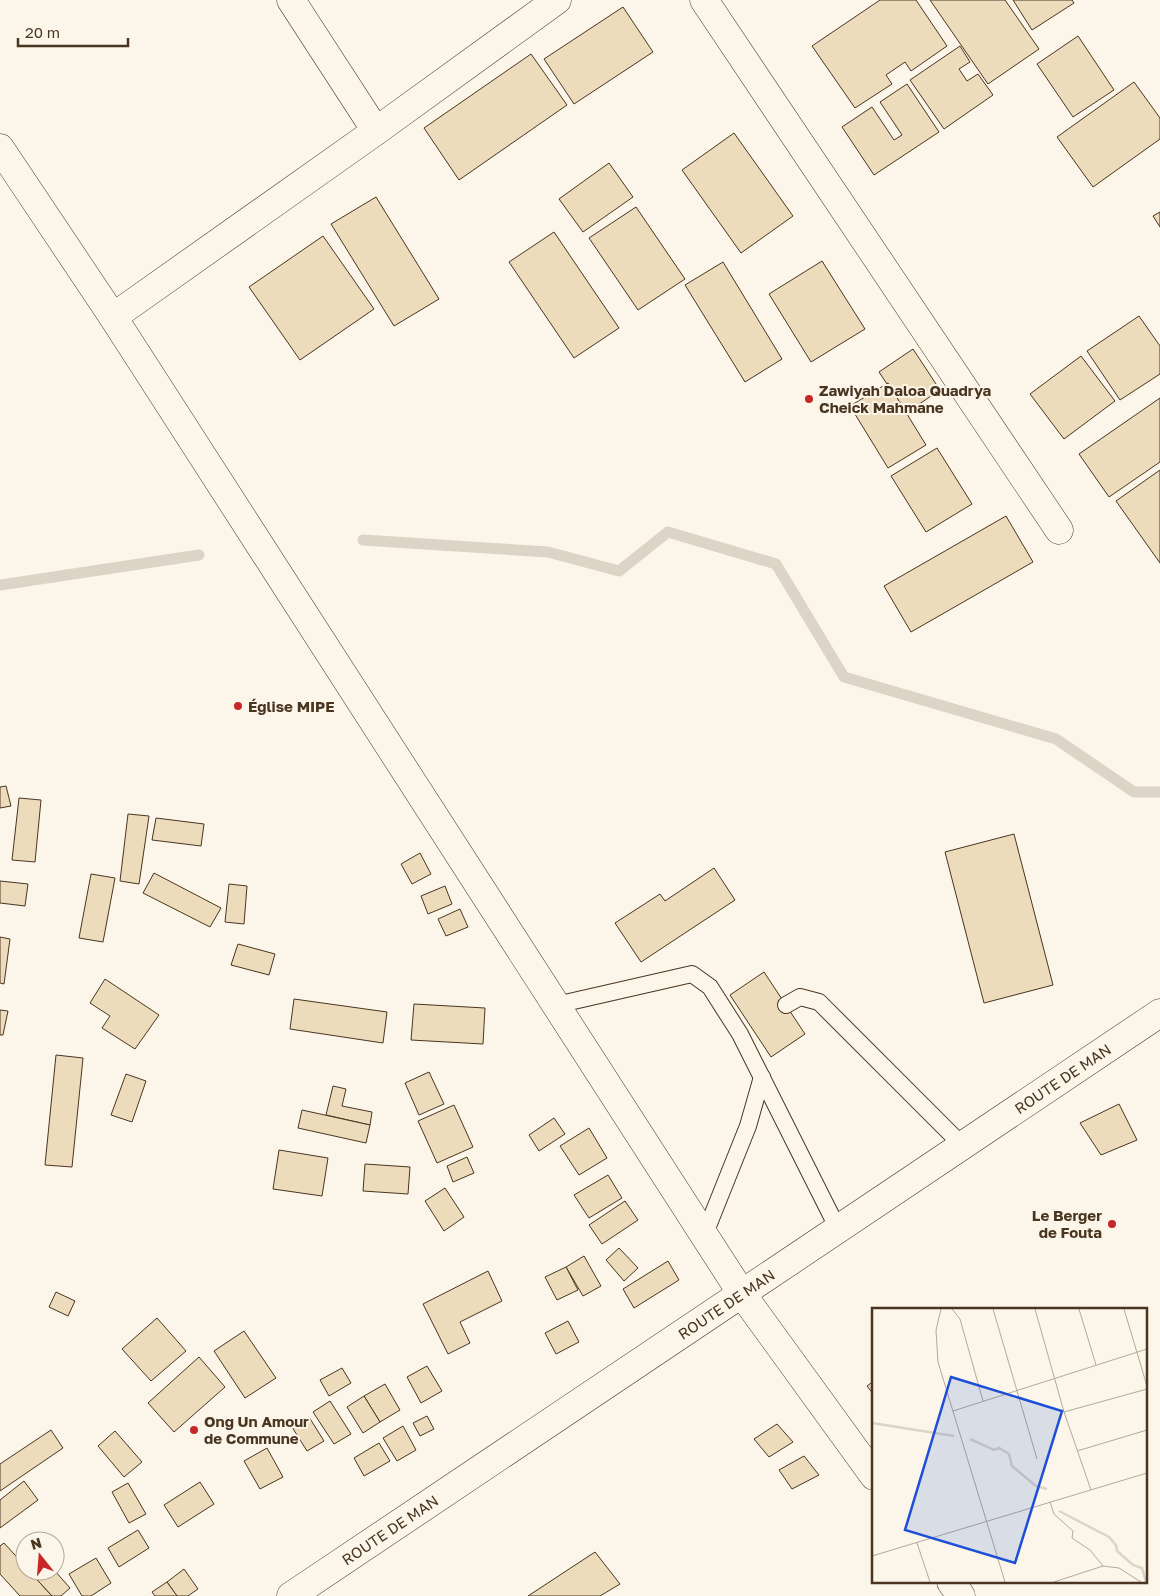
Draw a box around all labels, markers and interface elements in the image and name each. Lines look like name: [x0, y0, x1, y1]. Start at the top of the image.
scale bar: [18, 15, 128, 47]
text: 20 m: [25, 23, 60, 41]
place label: Zawiyah Daloa Quadrya Cheick Mahmane: [819, 381, 991, 416]
marker: Zawiyah Daloa Quadrya Cheick Mahmane: [803, 393, 815, 405]
place label: Église MIPE: [248, 697, 335, 715]
marker: Église MIPE: [232, 700, 244, 712]
street label: ROUTE DE MAN: [1011, 1040, 1114, 1117]
place label: Le Berger de Fouta: [1032, 1206, 1102, 1241]
marker: Le Berger de Fouta: [1106, 1218, 1118, 1230]
street label: ROUTE DE MAN: [674, 1265, 778, 1343]
inset map: [872, 1308, 1148, 1584]
place label: Ong Un Amour de Commune: [204, 1412, 309, 1447]
marker: Ong Un Amour de Commune: [188, 1424, 200, 1436]
street label: ROUTE DE MAN: [338, 1491, 441, 1568]
north arrow: [15, 1531, 65, 1581]
text: N: [28, 1533, 44, 1553]

